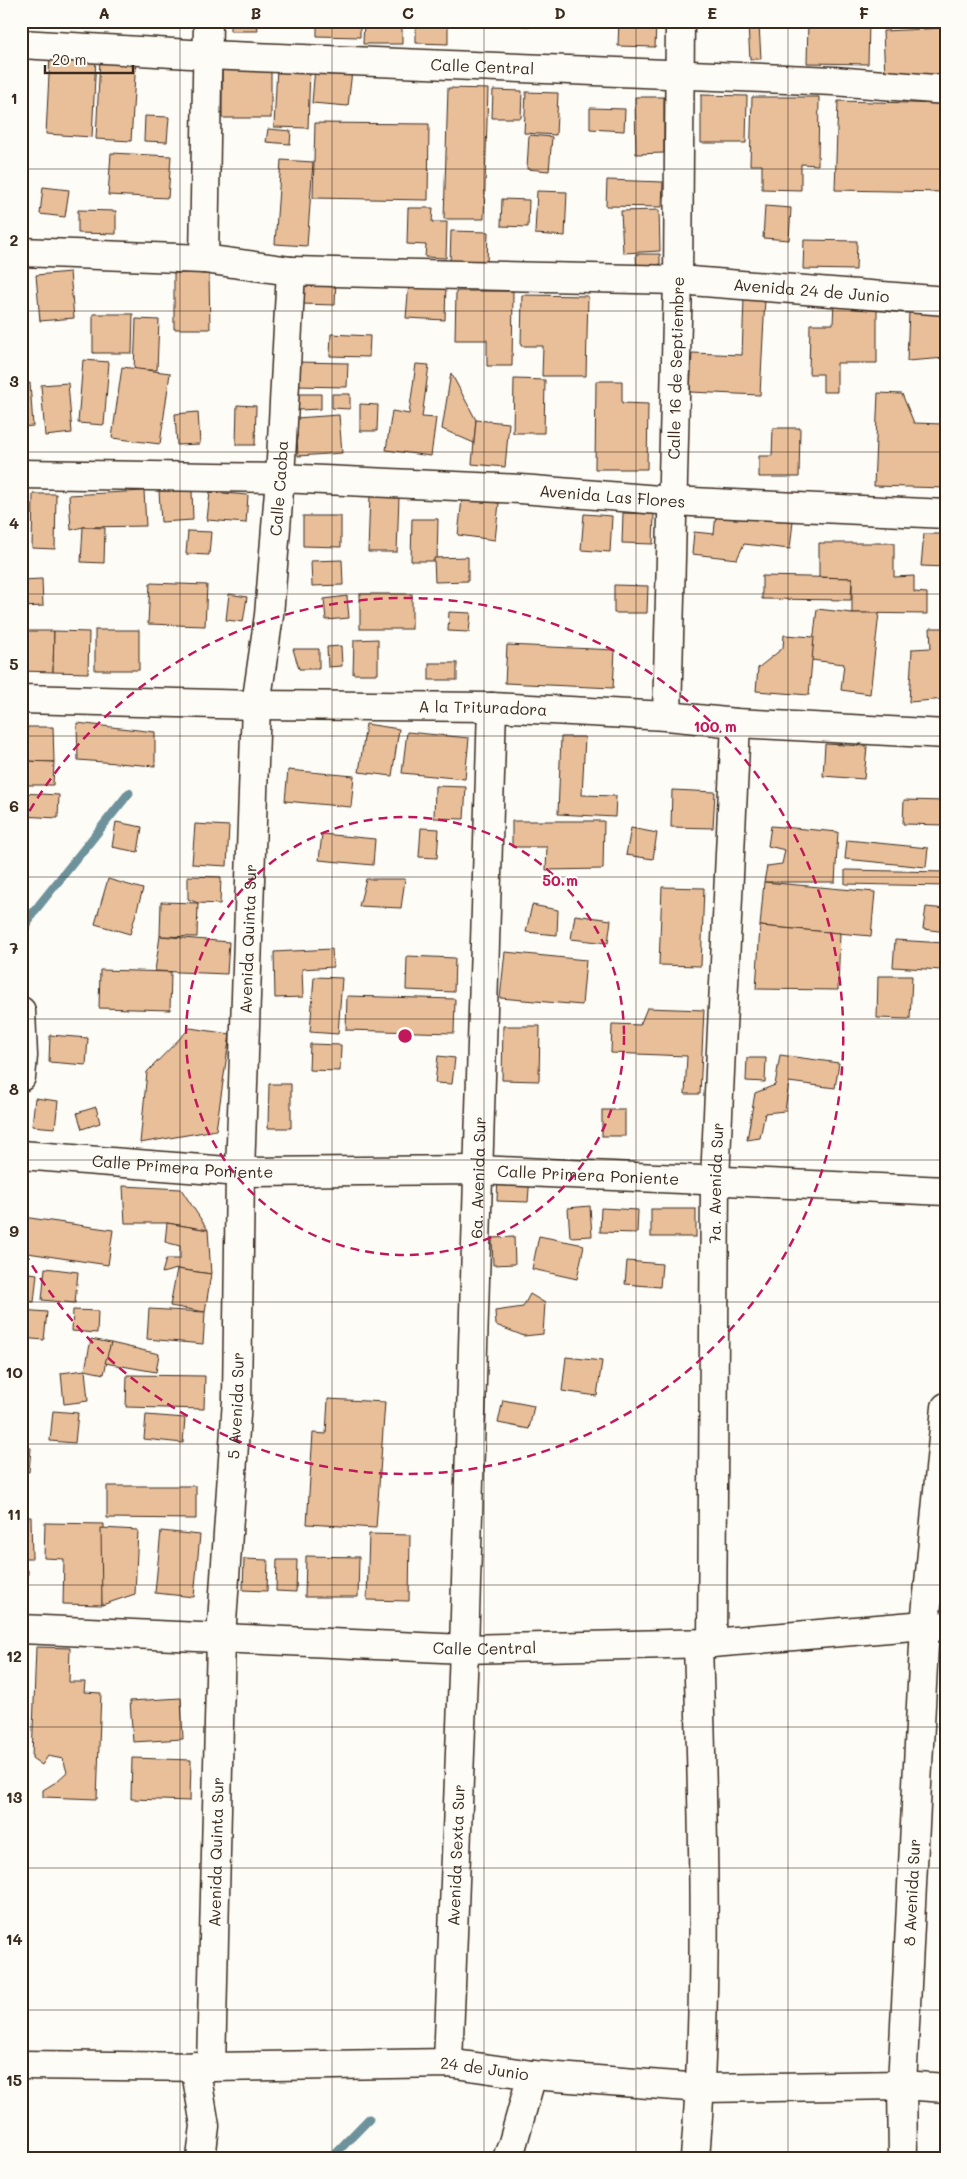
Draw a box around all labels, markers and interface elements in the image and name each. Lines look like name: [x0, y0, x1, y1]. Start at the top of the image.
text: A: [98, 2, 110, 23]
text: B: [251, 2, 261, 23]
text: C: [402, 2, 414, 23]
text: D: [554, 2, 566, 23]
text: E: [707, 2, 717, 23]
text: F: [859, 2, 869, 23]
scale bar: [45, 42, 132, 74]
text: 20 m: [52, 49, 86, 69]
street label: Calle Central: [430, 53, 535, 79]
text: 1: [10, 87, 18, 108]
text: 2: [10, 229, 19, 250]
street label: Avenida 24 de Junio: [733, 273, 890, 307]
street label: Calle 16 de Septiembre: [662, 276, 688, 460]
text: 3: [9, 370, 19, 391]
street label: Calle Caoba: [264, 440, 292, 537]
street label: Avenida Las Flores: [539, 480, 686, 512]
text: 4: [9, 512, 19, 533]
text: 5: [9, 653, 19, 674]
street label: A la Trituradora: [418, 695, 548, 720]
text: 100 m: [693, 716, 737, 736]
text: 6: [9, 795, 19, 816]
street label: Avenida Quinta Sur: [234, 864, 261, 1014]
text: 50 m: [542, 870, 578, 890]
text: 7: [10, 937, 19, 958]
centre of rings: [396, 1027, 414, 1045]
text: 8: [9, 1078, 19, 1099]
street label: 6a. Avenida Sur: [465, 1116, 490, 1239]
street label: 7a. Avenida Sur: [704, 1122, 728, 1244]
street label: Calle Primera Poniente: [91, 1150, 273, 1182]
street label: Calle Primera Poniente: [497, 1160, 680, 1189]
text: 9: [9, 1220, 19, 1241]
street label: 5 Avenida Sur: [222, 1352, 248, 1460]
text: 10: [5, 1361, 23, 1382]
text: 11: [7, 1503, 21, 1524]
street label: Calle Central: [432, 1636, 537, 1659]
text: 12: [6, 1645, 22, 1666]
street label: Avenida Quinta Sur: [203, 1777, 228, 1927]
street label: Avenida Sexta Sur: [442, 1784, 469, 1926]
text: 13: [6, 1786, 23, 1807]
street label: 8 Avenida Sur: [898, 1838, 924, 1946]
text: 14: [5, 1928, 23, 1949]
street label: 24 de Junio: [440, 2052, 530, 2084]
text: 15: [6, 2069, 22, 2090]

